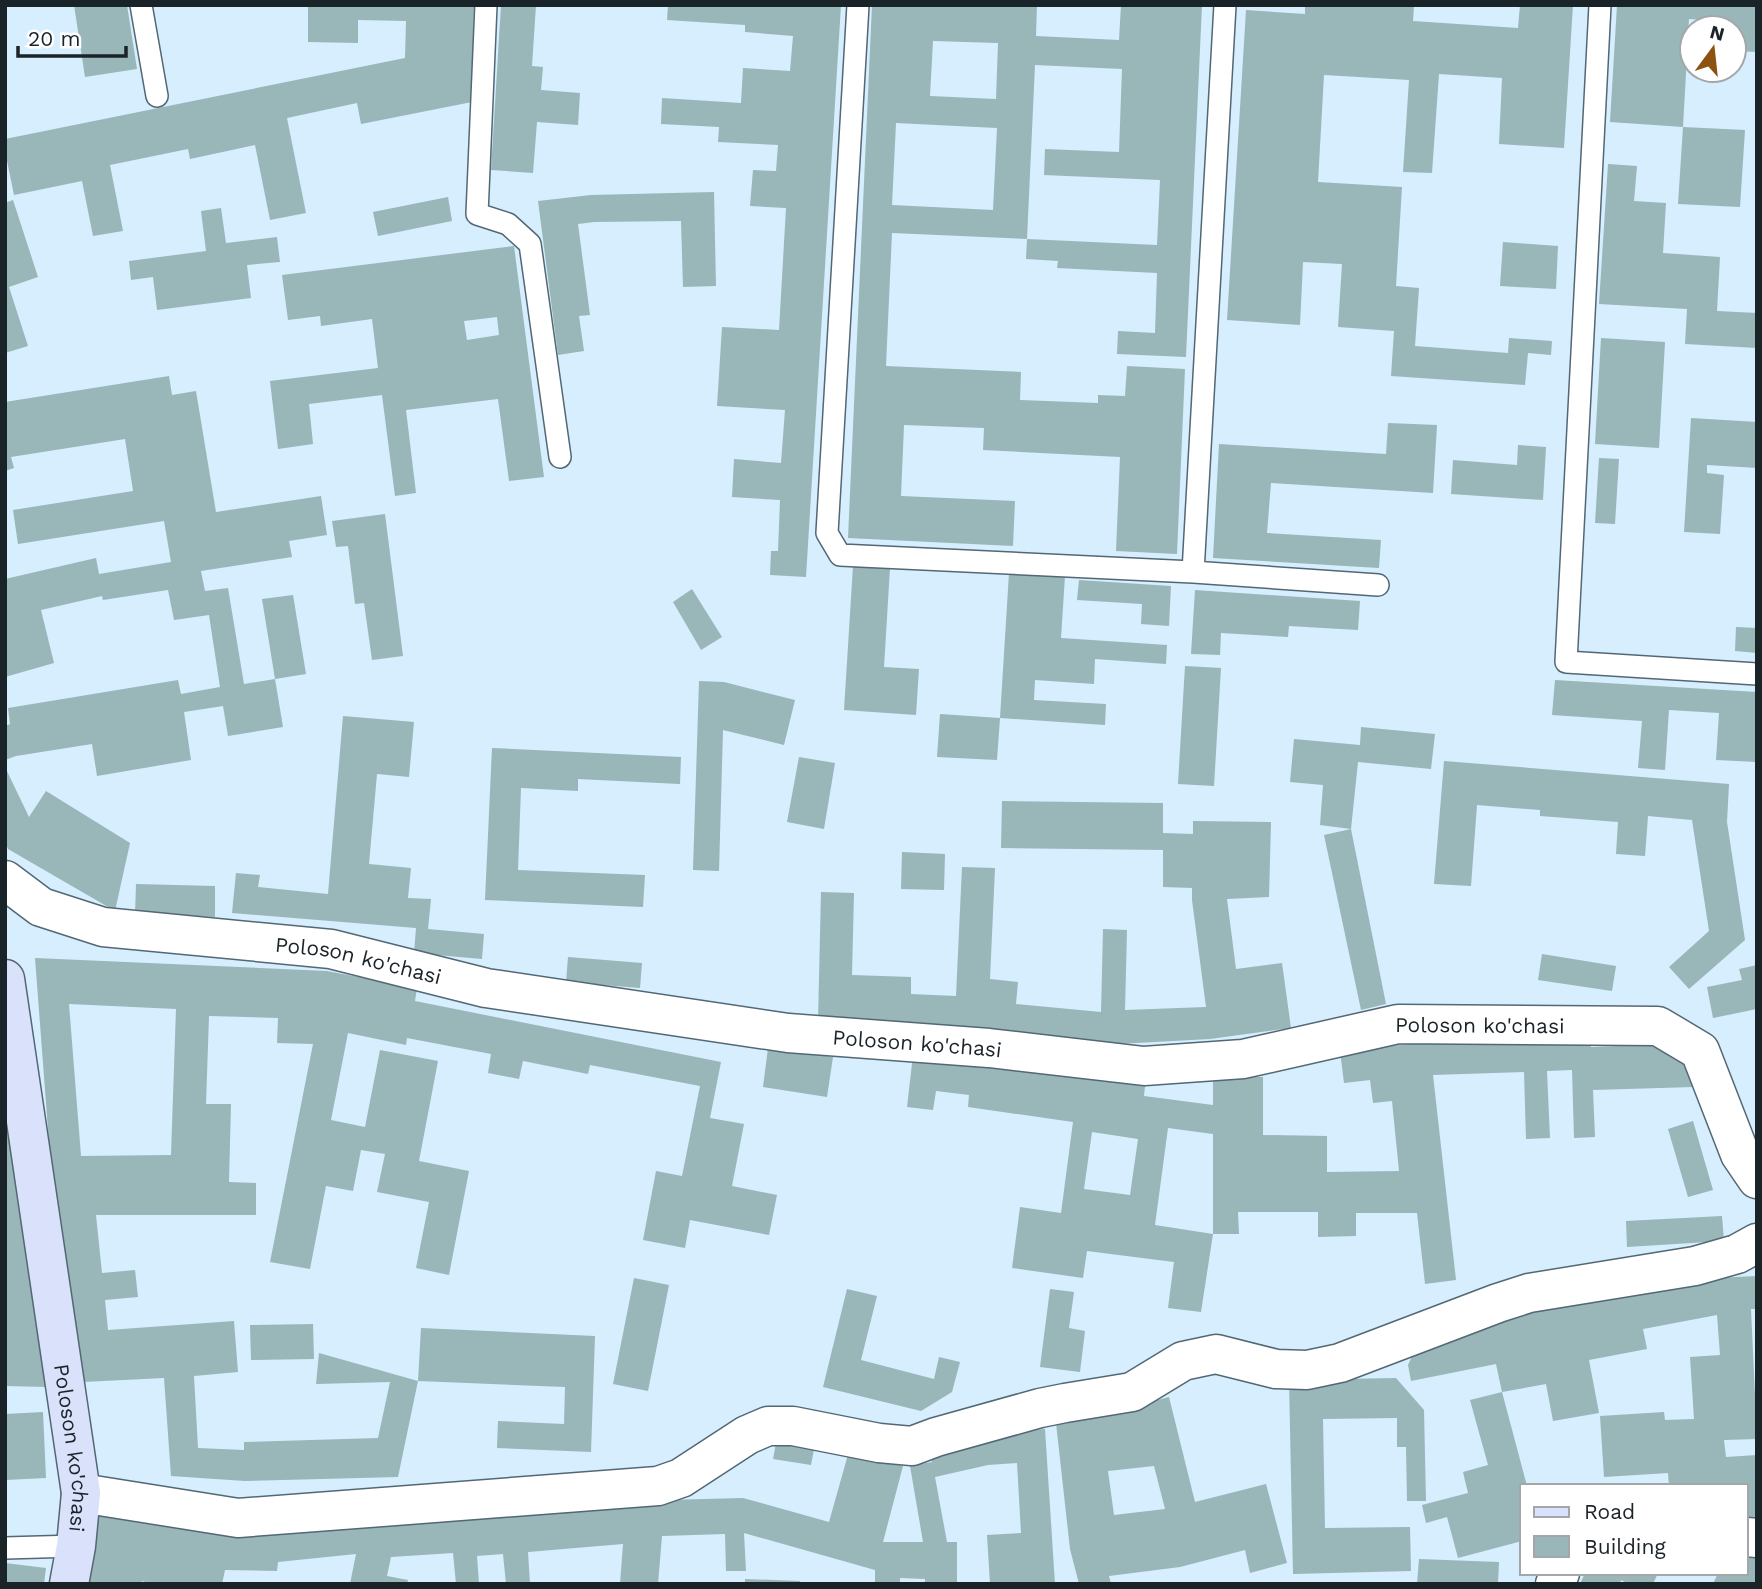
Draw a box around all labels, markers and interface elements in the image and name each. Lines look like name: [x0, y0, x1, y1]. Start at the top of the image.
scale bar: [18, 14, 126, 58]
north arrow: [1678, 14, 1748, 84]
text: N: [1707, 20, 1727, 46]
text: 20 m: [28, 26, 80, 51]
street label: Poloson ko'chasi: [274, 931, 444, 989]
street label: Poloson ko'chasi: [1395, 1011, 1565, 1038]
street label: Poloson ko'chasi: [832, 1024, 1003, 1062]
street label: Poloson ko'chasi: [50, 1362, 94, 1533]
legend: [1520, 1484, 1748, 1575]
text: Road: [1584, 1499, 1635, 1524]
text: Building: [1584, 1534, 1666, 1559]

